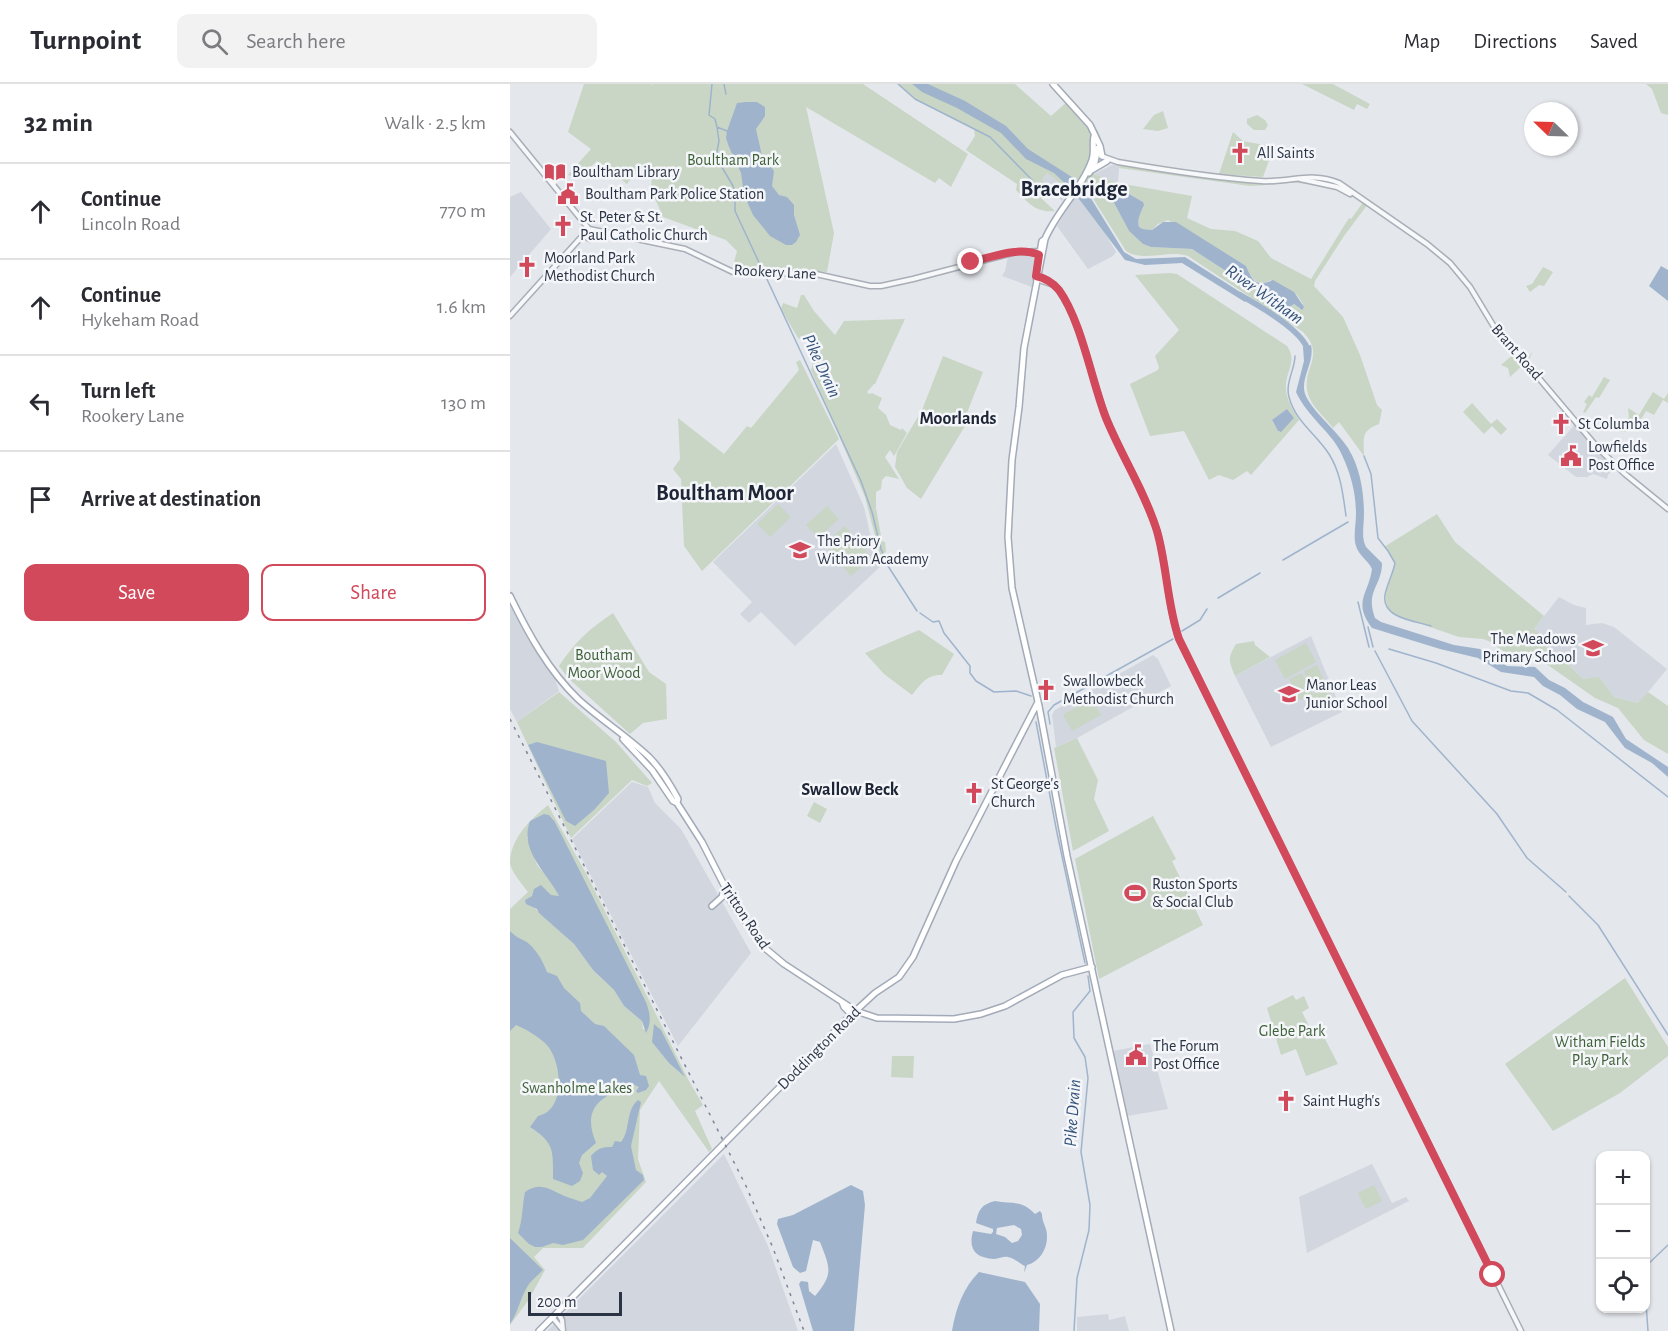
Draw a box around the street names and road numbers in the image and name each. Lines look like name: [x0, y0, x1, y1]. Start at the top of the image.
street label: Rookery Lane: [733, 262, 817, 283]
street label: Brant Road: [1488, 321, 1546, 383]
street label: Tritton Road: [717, 880, 773, 952]
street label: Doddington Road: [774, 1003, 864, 1093]

